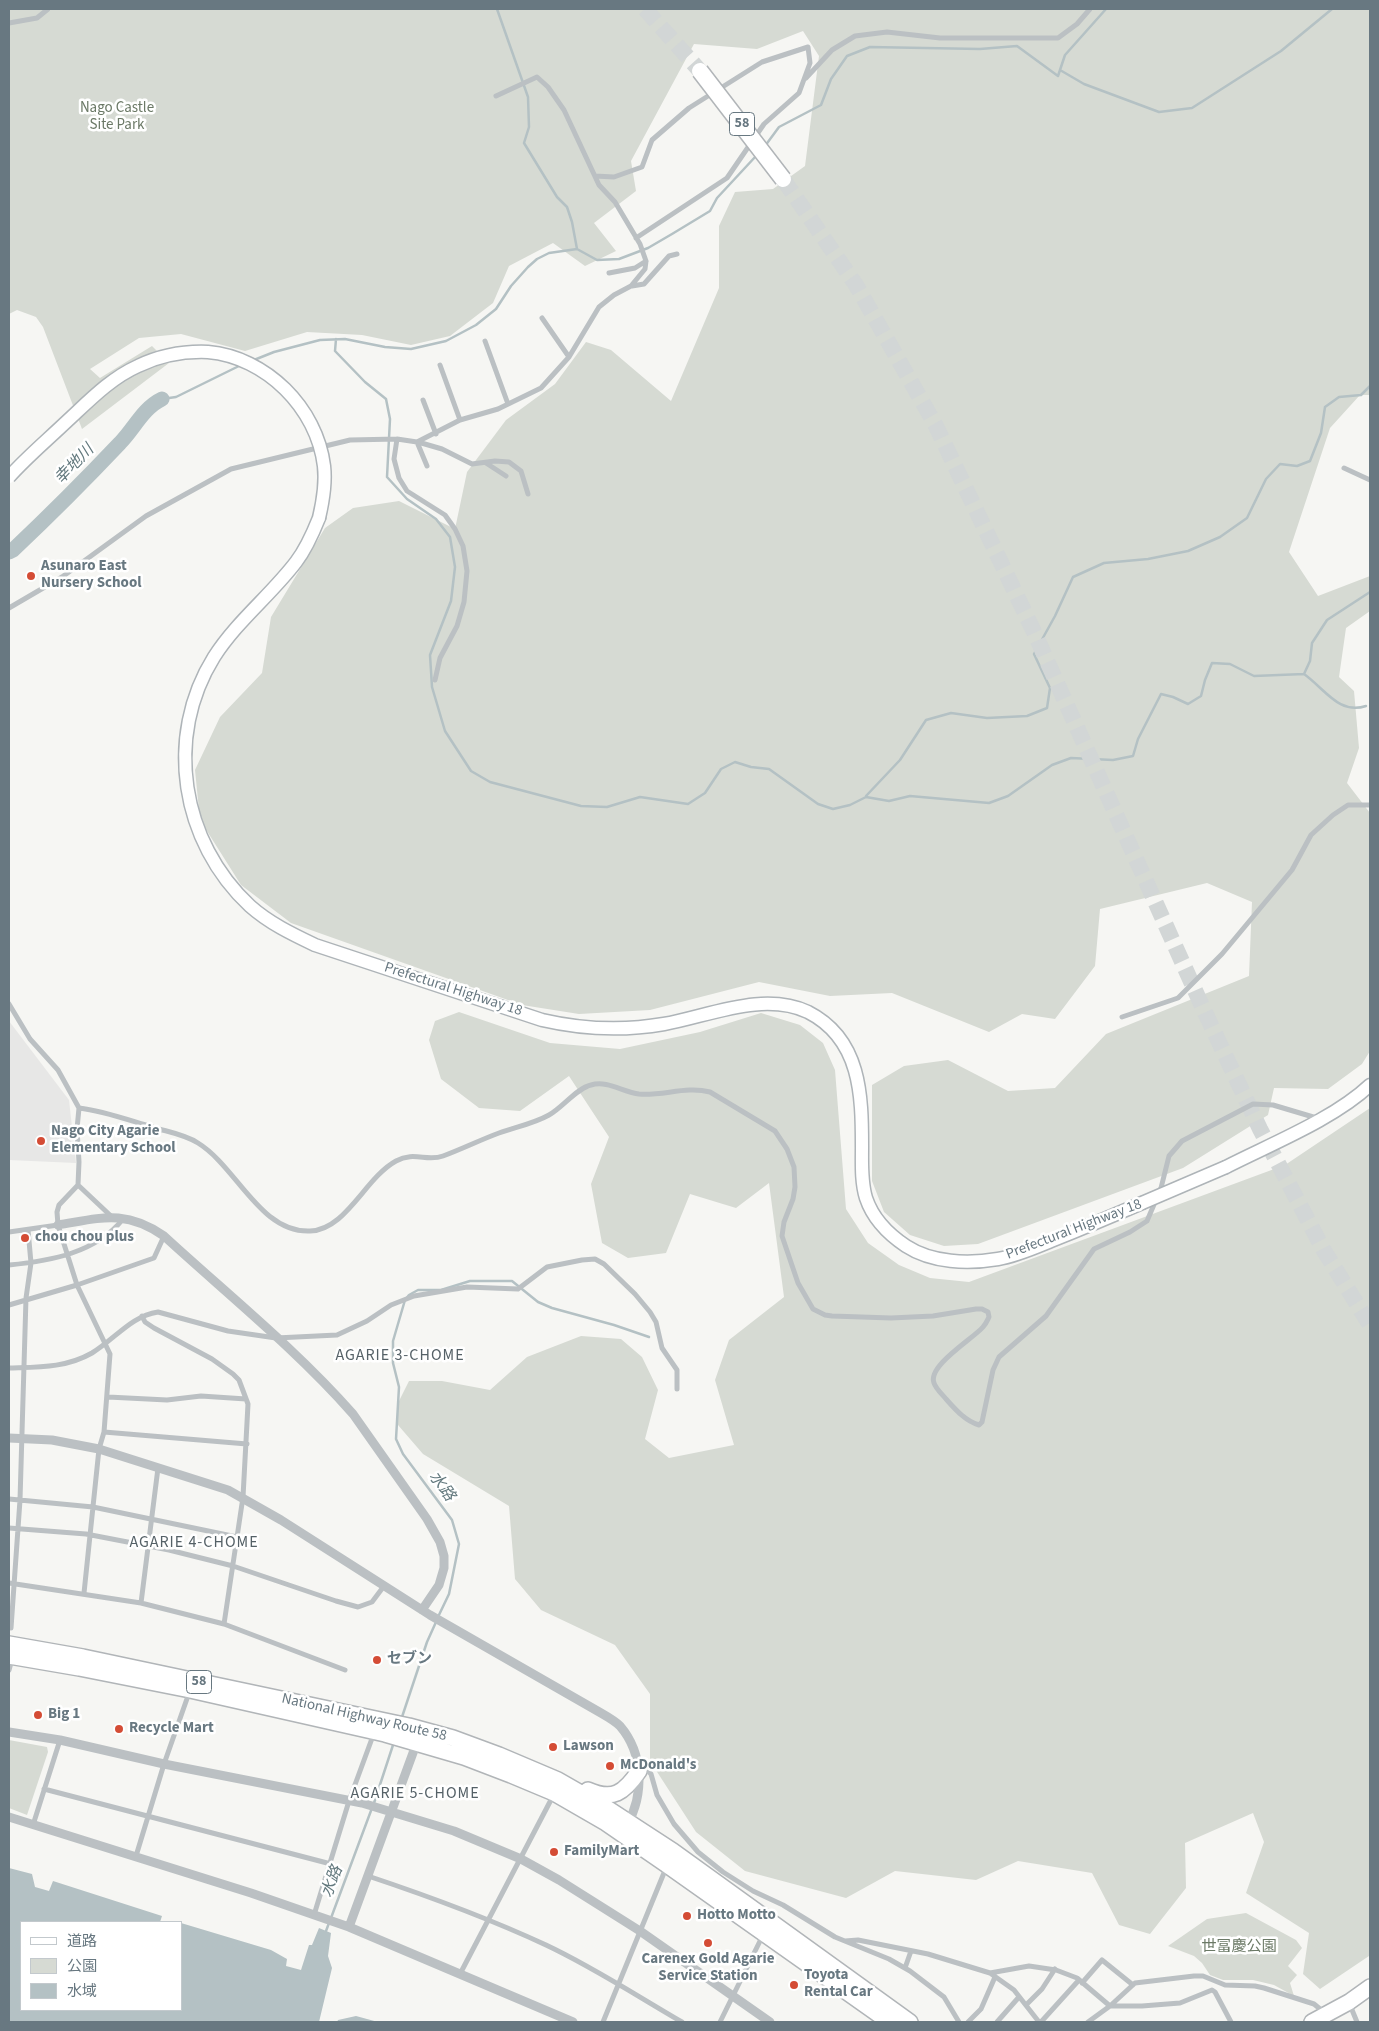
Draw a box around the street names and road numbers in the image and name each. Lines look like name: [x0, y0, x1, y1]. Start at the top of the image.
road number: 58: [730, 112, 754, 136]
street label: Prefectural Highway 18: [382, 959, 524, 1021]
street label: Prefectural Highway 18: [1004, 1196, 1144, 1264]
road number: 58: [186, 1670, 212, 1694]
street label: National Highway Route 58: [280, 1690, 448, 1746]

